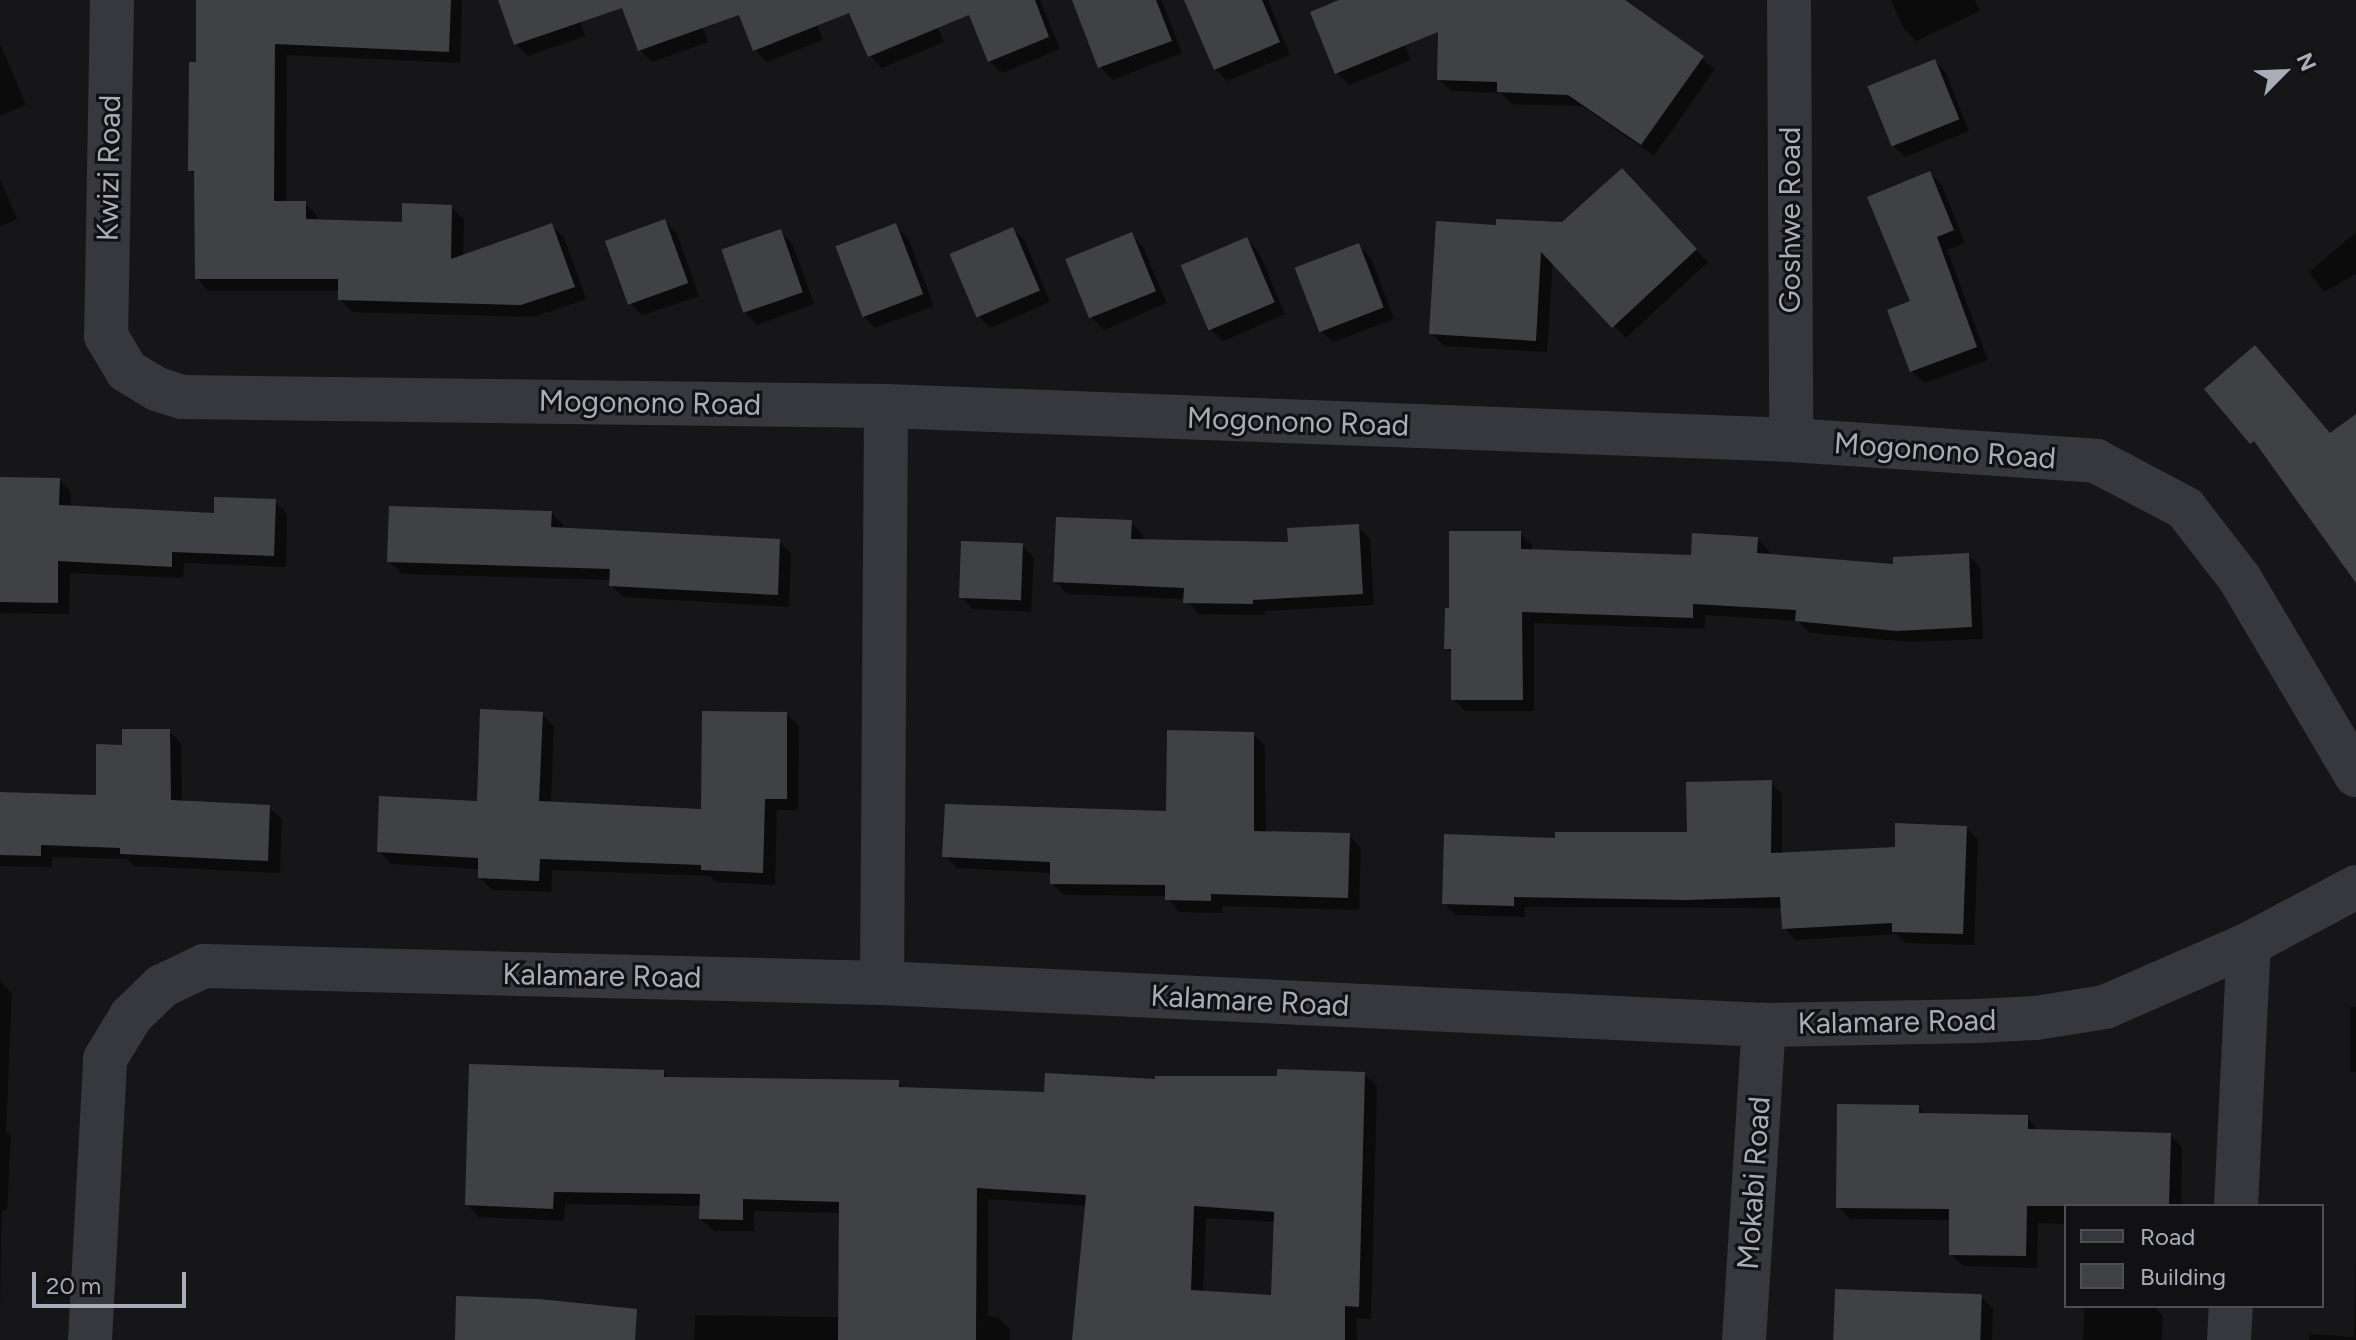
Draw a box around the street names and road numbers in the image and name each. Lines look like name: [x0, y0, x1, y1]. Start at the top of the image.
street label: Kwizi Road: [90, 94, 128, 242]
street label: Goshwe Road: [1772, 127, 1808, 313]
street label: Mogonono Road: [538, 383, 762, 423]
street label: Mogonono Road: [1186, 400, 1410, 444]
street label: Mogonono Road: [1833, 425, 2057, 477]
street label: Kalamare Road: [502, 956, 702, 996]
street label: Kalamare Road: [1150, 978, 1350, 1024]
street label: Kalamare Road: [1797, 1002, 1997, 1042]
street label: Mokabi Road: [1730, 1095, 1778, 1271]

